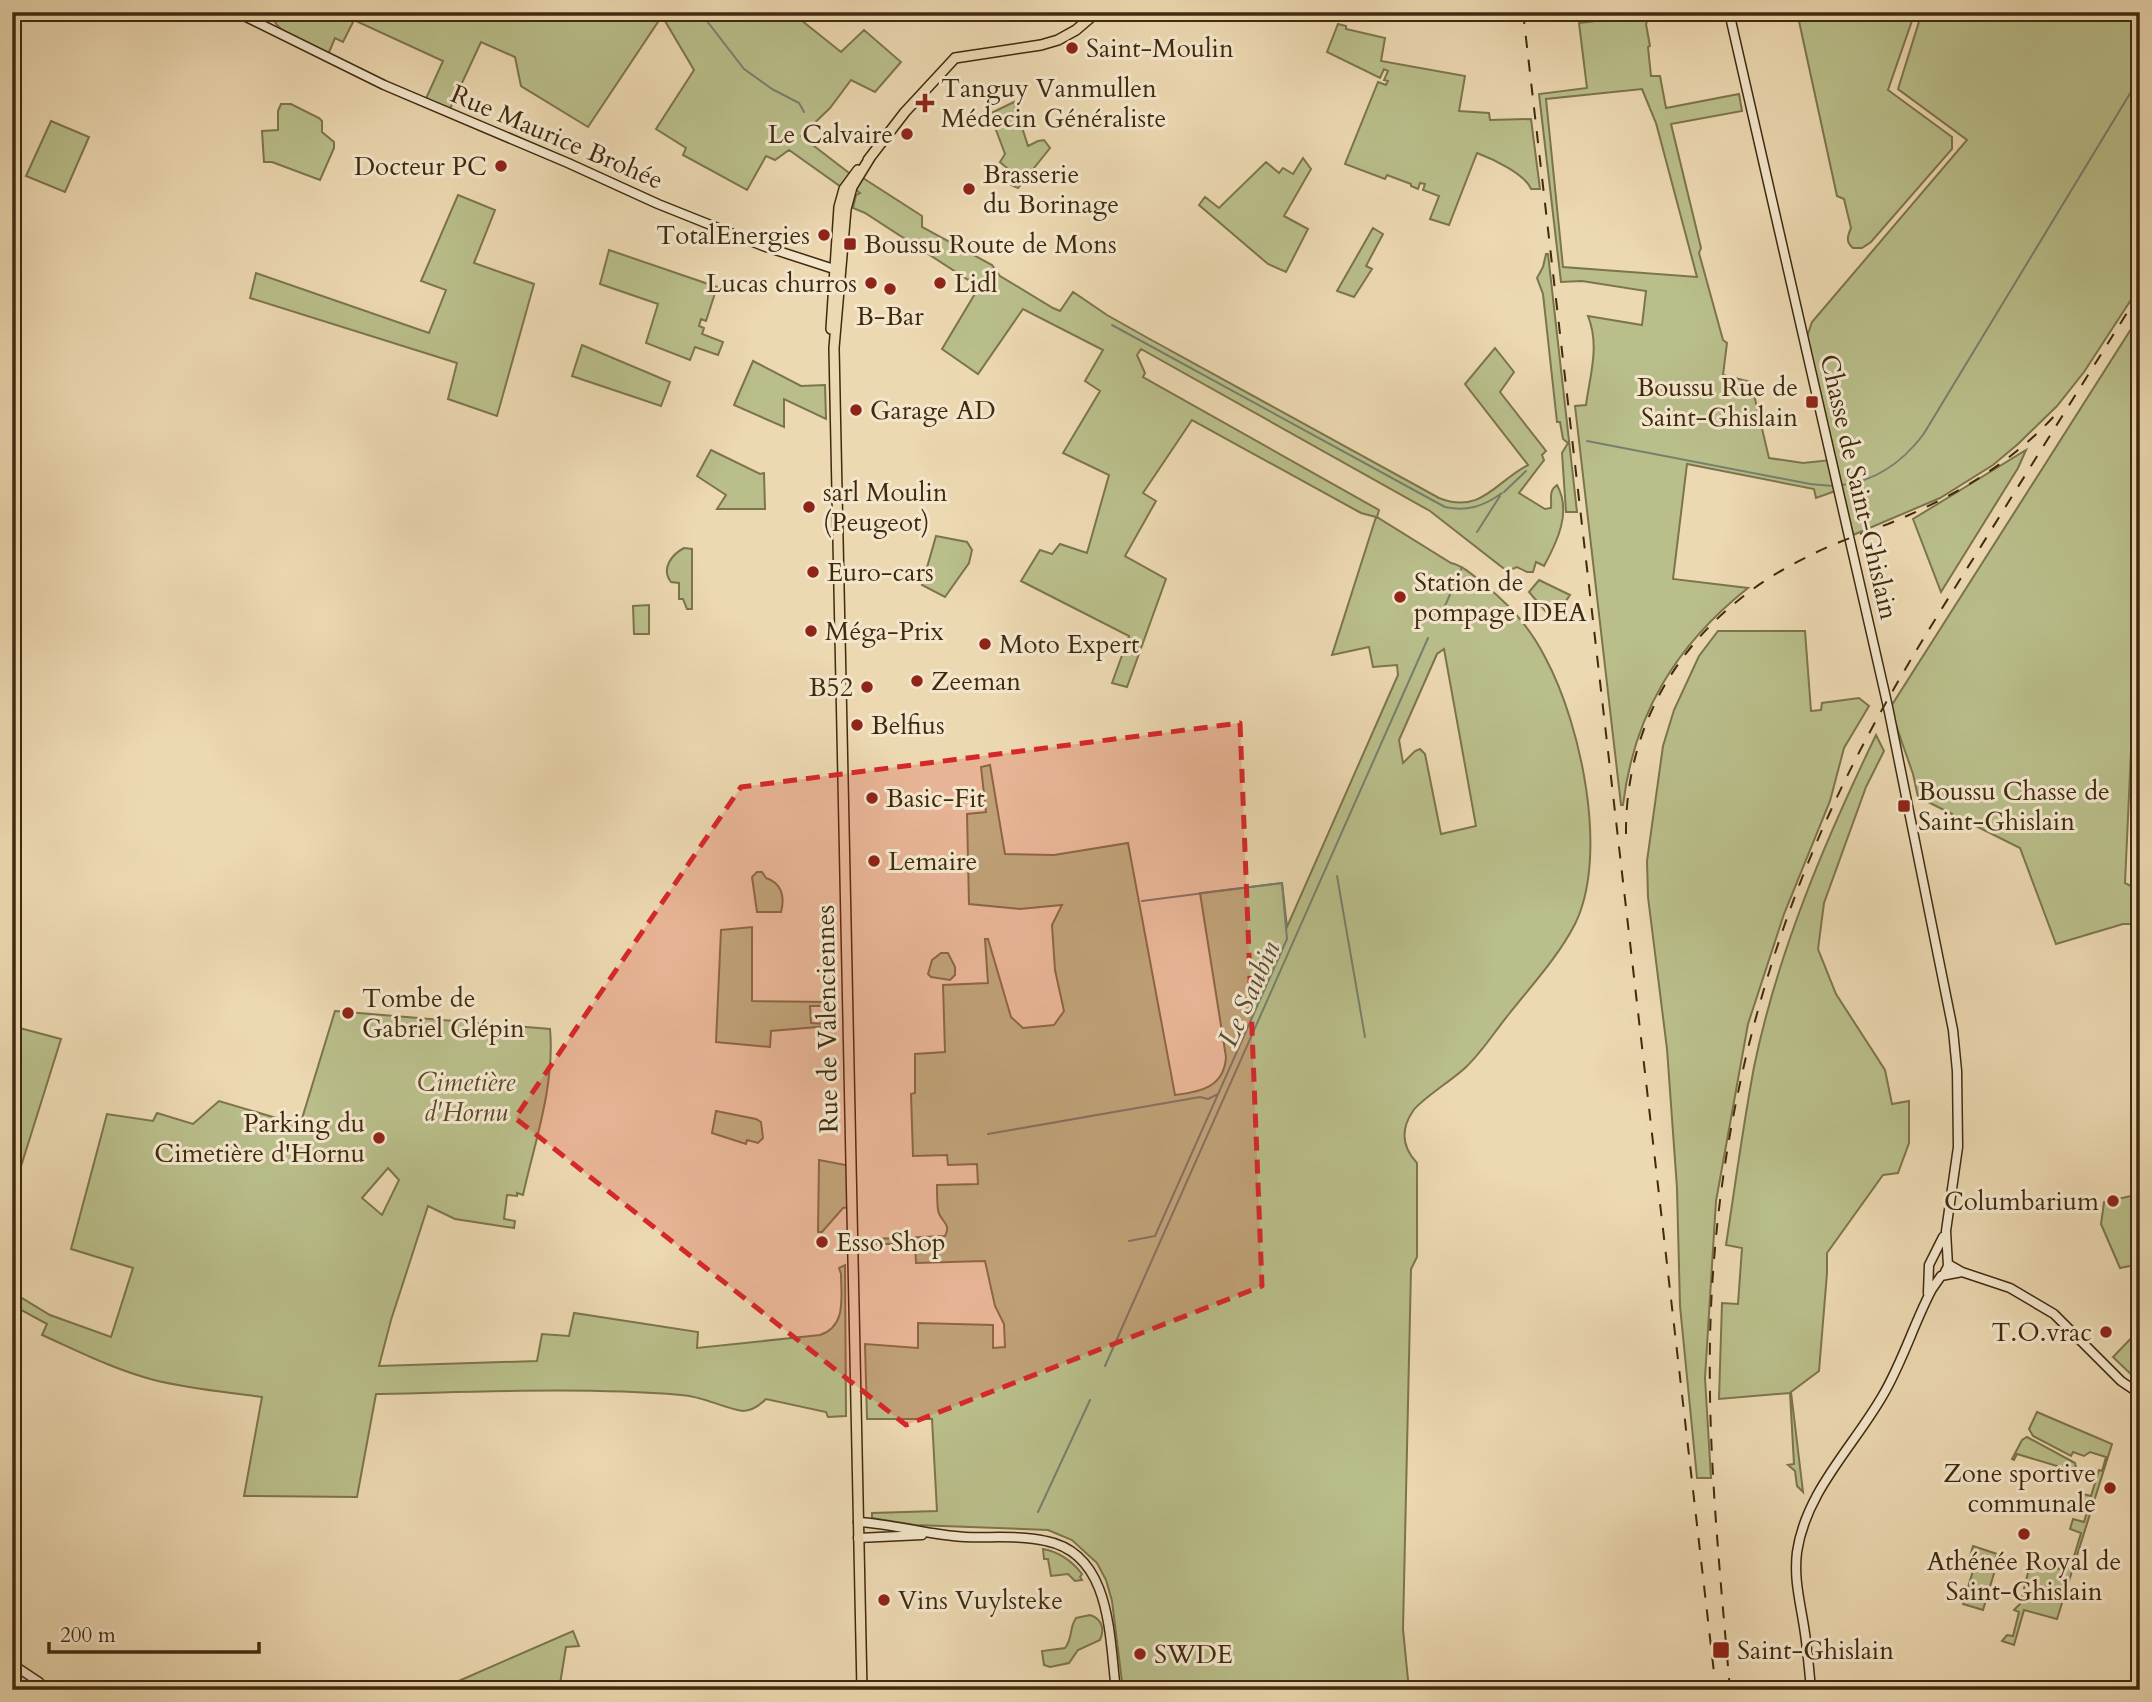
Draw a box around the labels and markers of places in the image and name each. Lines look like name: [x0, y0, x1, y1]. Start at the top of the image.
place label: Saint-Moulin: [1086, 31, 1234, 66]
marker: Saint-Moulin: [1064, 40, 1080, 56]
place label: Tanguy Vanmullen Médecin Généraliste: [941, 71, 1166, 136]
marker: Tanguy Vanmullen Médecin Généraliste: [915, 93, 935, 113]
place label: Le Calvaire: [768, 117, 893, 152]
marker: Le Calvaire: [899, 126, 915, 142]
place label: Docteur PC: [354, 149, 487, 184]
place label: Brasserie du Borinage: [983, 157, 1119, 222]
marker: Docteur PC: [493, 158, 509, 174]
marker: Brasserie du Borinage: [961, 181, 977, 197]
place label: TotalEnergies: [656, 218, 810, 253]
marker: TotalEnergies: [816, 227, 832, 243]
place label: Boussu Route de Mons: [864, 227, 1117, 262]
marker: Boussu Route de Mons: [842, 236, 858, 252]
place label: Lucas churros: [706, 266, 857, 301]
place label: Lidl: [954, 266, 998, 301]
marker: Lucas churros: [863, 275, 879, 291]
marker: Lidl: [932, 275, 948, 291]
marker: B-Bar: [882, 281, 898, 297]
place label: B-Bar: [856, 299, 924, 334]
place label: Boussu Rue de Saint-Ghislain: [1637, 370, 1798, 435]
place label: Garage AD: [870, 393, 996, 428]
marker: Boussu Rue de Saint-Ghislain: [1804, 394, 1820, 410]
marker: Garage AD: [848, 402, 864, 418]
place label: sarl Moulin (Peugeot): [823, 475, 948, 540]
marker: sarl Moulin (Peugeot): [801, 499, 817, 515]
place label: Euro-cars: [827, 555, 934, 590]
marker: Euro-cars: [805, 564, 821, 580]
place label: Station de pompage IDEA: [1414, 565, 1587, 630]
marker: Station de pompage IDEA: [1392, 589, 1408, 605]
place label: Méga-Prix: [825, 614, 944, 649]
marker: Méga-Prix: [803, 623, 819, 639]
place label: Moto Expert: [999, 627, 1139, 662]
marker: Moto Expert: [977, 636, 993, 652]
place label: Zeeman: [931, 664, 1021, 699]
place label: B52: [809, 670, 853, 705]
marker: Zeeman: [909, 673, 925, 689]
marker: B52: [859, 679, 875, 695]
place label: Belfius: [871, 708, 945, 743]
marker: Belfius: [849, 717, 865, 733]
place label: Boussu Chasse de Saint-Ghislain: [1918, 774, 2110, 839]
place label: Basic-Fit: [886, 781, 985, 816]
marker: Basic-Fit: [864, 790, 880, 806]
marker: Boussu Chasse de Saint-Ghislain: [1896, 798, 1912, 814]
place label: Lemaire: [888, 844, 977, 879]
marker: Lemaire: [866, 853, 882, 869]
place label: Tombe de Gabriel Glépin: [362, 981, 525, 1046]
marker: Tombe de Gabriel Glépin: [340, 1005, 356, 1021]
place label: Parking du Cimetière d'Hornu: [154, 1106, 365, 1171]
marker: Parking du Cimetière d'Hornu: [371, 1130, 387, 1146]
place label: Columbarium: [1944, 1184, 2099, 1219]
marker: Columbarium: [2105, 1193, 2121, 1209]
place label: Esso Shop: [836, 1225, 946, 1260]
marker: Esso Shop: [814, 1234, 830, 1250]
place label: T.O.vrac: [1992, 1315, 2092, 1350]
marker: T.O.vrac: [2098, 1324, 2114, 1340]
place label: Zone sportive communale: [1943, 1456, 2096, 1521]
marker: Zone sportive communale: [2102, 1480, 2118, 1496]
marker: Athénée Royal de Saint-Ghislain: [2016, 1526, 2032, 1542]
place label: Athénée Royal de Saint-Ghislain: [1927, 1544, 2121, 1609]
place label: Vins Vuylsteke: [898, 1583, 1063, 1618]
marker: Vins Vuylsteke: [876, 1592, 892, 1608]
place label: Saint-Ghislain: [1737, 1633, 1894, 1668]
place label: SWDE: [1154, 1637, 1233, 1672]
marker: Saint-Ghislain: [1711, 1640, 1731, 1660]
marker: SWDE: [1132, 1646, 1148, 1662]

